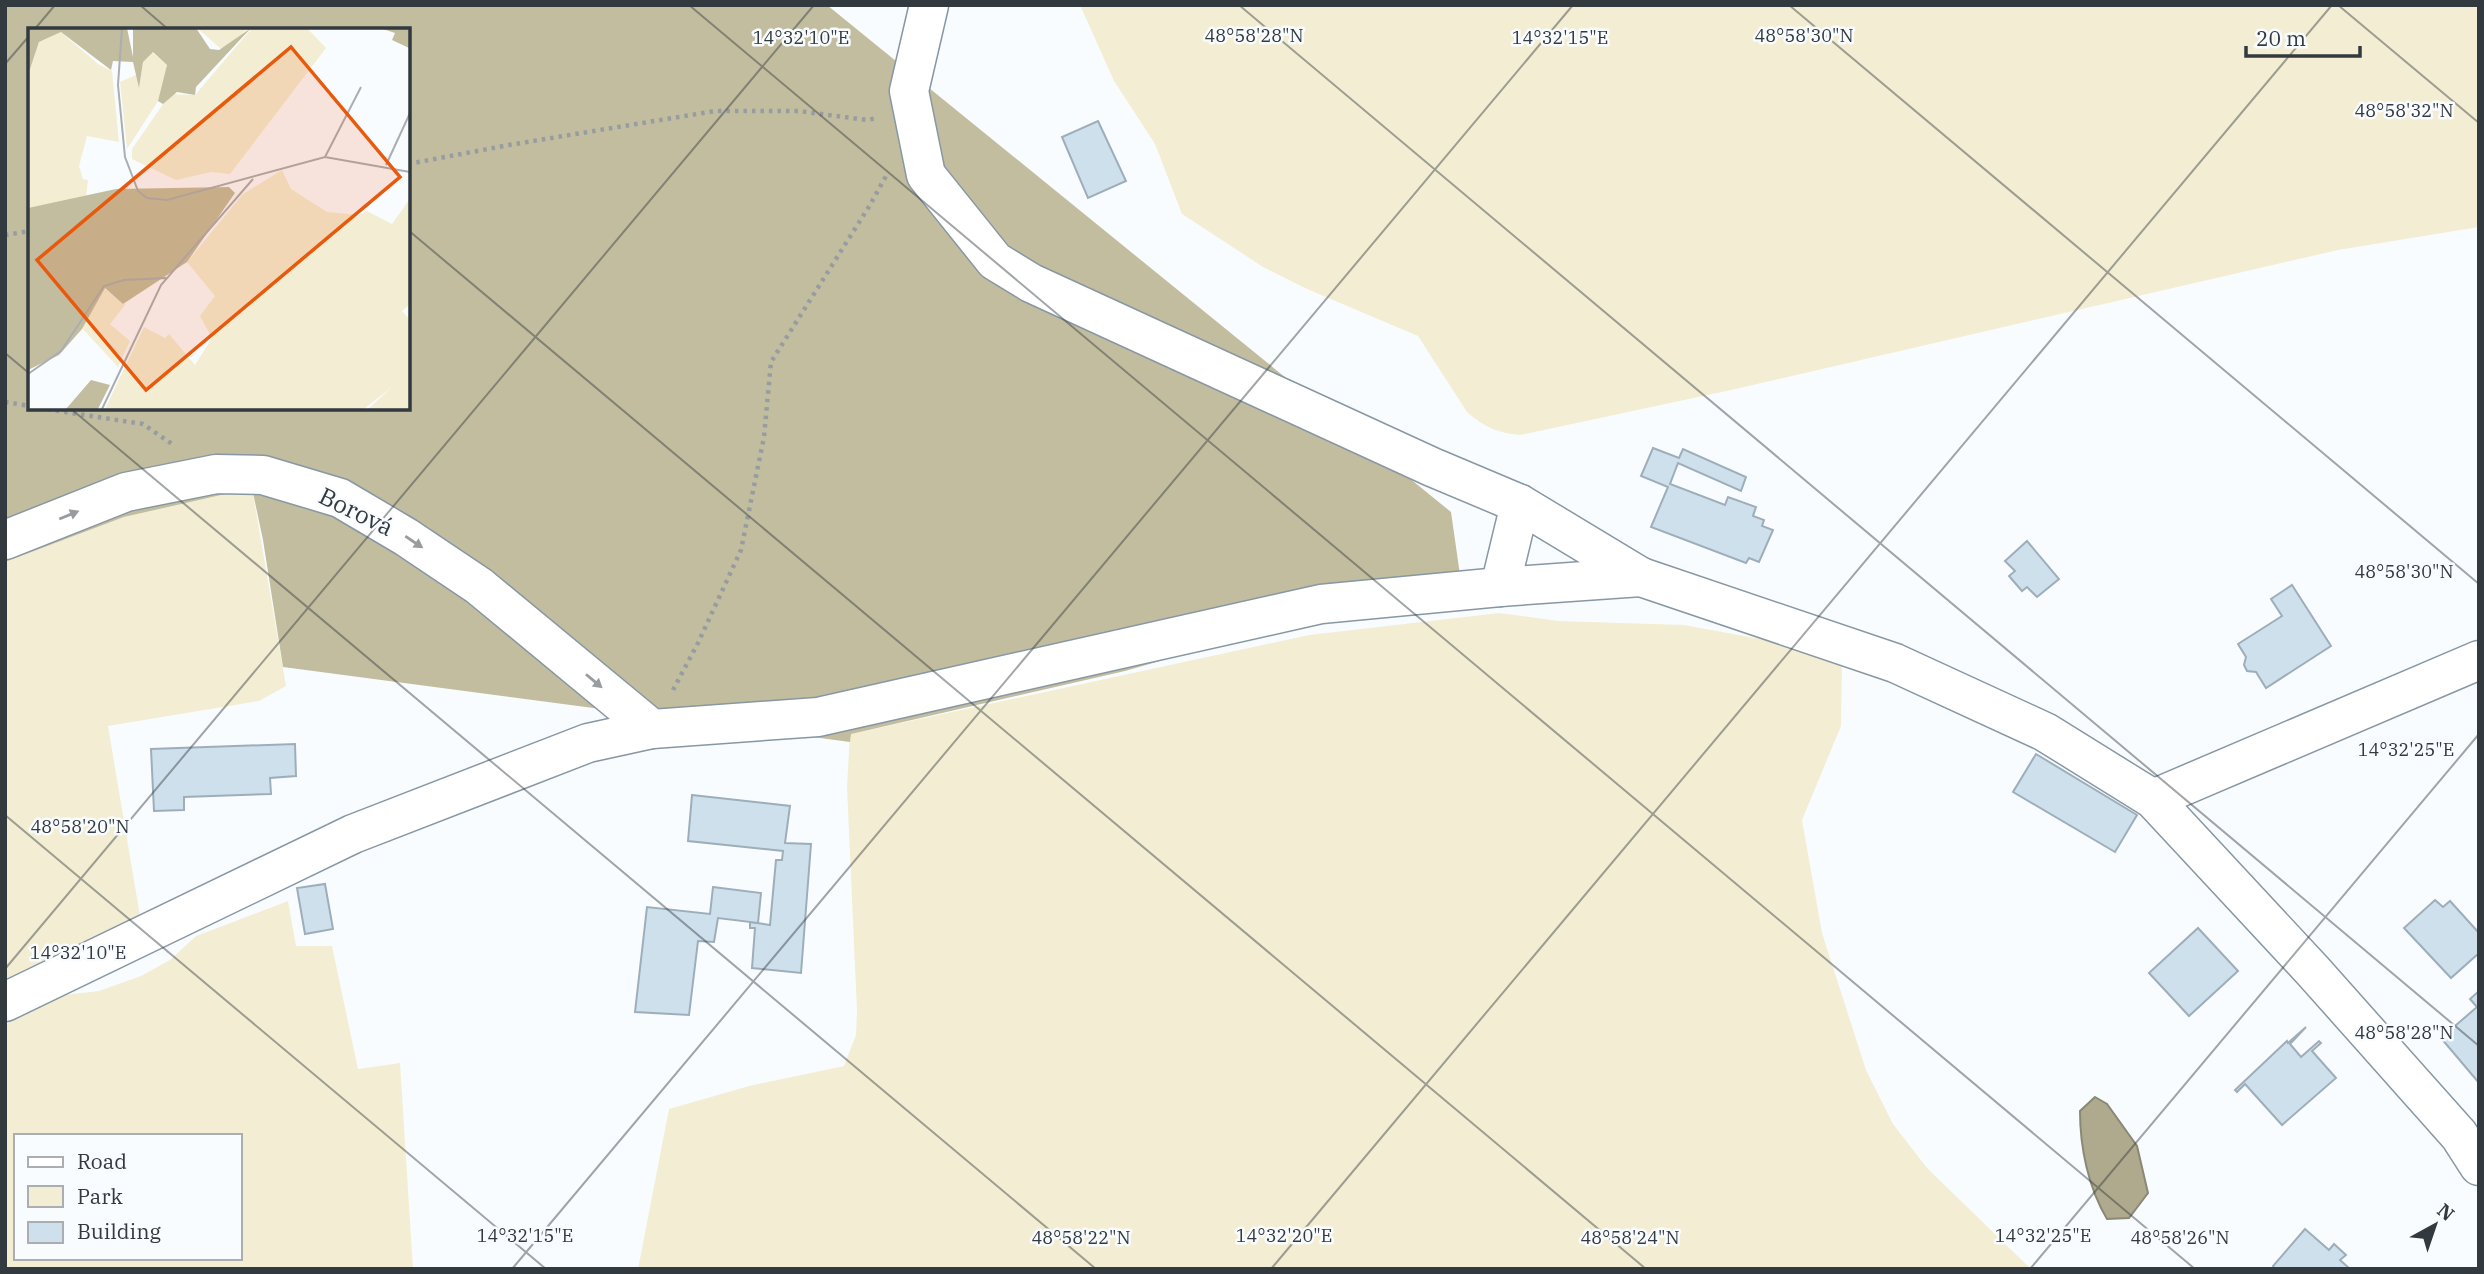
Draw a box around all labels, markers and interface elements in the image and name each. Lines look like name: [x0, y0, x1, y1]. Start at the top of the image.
scale bar: [2246, 14, 2360, 58]
text: 48°58'28"N: [1205, 24, 1304, 47]
text: 48°58'30"N: [1755, 24, 1854, 47]
text: 20 m: [2256, 24, 2306, 52]
text: 14°32'10"E: [753, 26, 849, 49]
text: 14°32'15"E: [1512, 26, 1608, 49]
inset map: [28, 28, 410, 410]
text: 48°58'32"N: [2355, 99, 2454, 122]
street label: Borová: [314, 479, 399, 543]
one-way arrow: [58, 509, 79, 520]
one-way arrow: [405, 535, 423, 549]
text: 48°58'30"N: [2355, 560, 2454, 583]
one-way arrow: [585, 673, 602, 688]
text: 14°32'25"E: [2358, 738, 2454, 761]
text: 48°58'20"N: [31, 815, 130, 838]
text: 14°32'10"E: [30, 941, 126, 964]
text: 48°58'28"N: [2355, 1021, 2454, 1044]
legend: [14, 1134, 242, 1260]
text: Road: [77, 1147, 127, 1175]
text: Park: [77, 1182, 124, 1210]
north arrow: [2400, 1190, 2470, 1260]
text: N: [2432, 1198, 2459, 1226]
text: Building: [77, 1217, 162, 1245]
text: 14°32'15"E: [477, 1224, 573, 1247]
text: 14°32'20"E: [1236, 1224, 1332, 1247]
text: 14°32'25"E: [1995, 1224, 2091, 1247]
text: 48°58'22"N: [1032, 1226, 1131, 1249]
text: 48°58'24"N: [1581, 1226, 1680, 1249]
text: 48°58'26"N: [2131, 1226, 2230, 1249]

